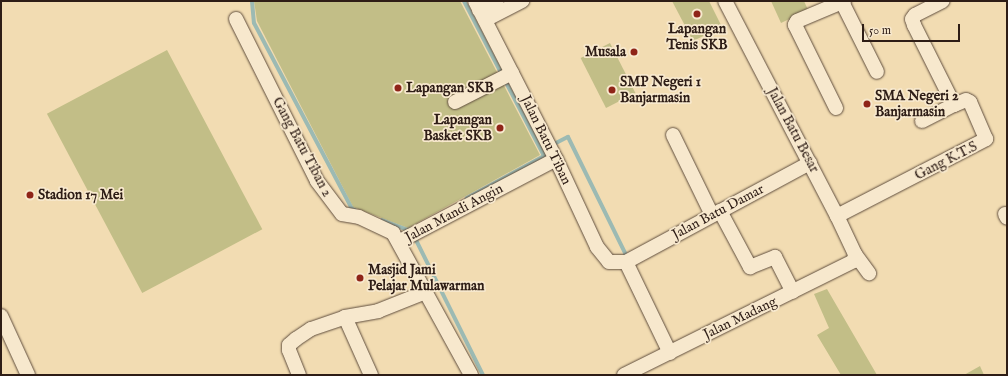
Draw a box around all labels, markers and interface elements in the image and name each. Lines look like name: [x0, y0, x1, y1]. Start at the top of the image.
marker: Lapangan Tenis SKB: [692, 9, 702, 19]
scale bar: [864, 16, 962, 42]
place label: Lapangan Tenis SKB: [666, 21, 728, 54]
text: 50 m: [869, 23, 891, 38]
place label: Musala: [585, 44, 626, 60]
marker: Musala: [629, 47, 639, 57]
place label: SMP Negeri 1 Banjarmasin: [620, 74, 701, 106]
place label: Lapangan SKB: [406, 80, 494, 96]
marker: Lapangan SKB: [393, 83, 403, 93]
marker: SMP Negeri 1 Banjarmasin: [607, 85, 617, 95]
street label: Jalan Batu Besar: [764, 85, 822, 175]
place label: SMA Negeri 2 Banjarmasin: [875, 88, 959, 120]
street label: Jalan Batu Tiban: [517, 93, 575, 187]
street label: Gang Batu Tiban 2: [269, 94, 335, 200]
marker: SMA Negeri 2 Banjarmasin: [862, 99, 872, 109]
place label: Lapangan Basket SKB: [424, 112, 492, 144]
marker: Lapangan Basket SKB: [495, 123, 505, 133]
street label: Gang K.T.S: [912, 138, 980, 184]
street label: Jalan Mandi Angin: [402, 180, 506, 246]
street label: Jalan Batu Damar: [669, 181, 767, 243]
place label: Stadion 17 Mei: [38, 187, 123, 203]
marker: Stadion 17 Mei: [25, 190, 35, 200]
place label: Masjid Jami Pelajar Mulawarman: [368, 262, 484, 294]
marker: Masjid Jami Pelajar Mulawarman: [355, 273, 365, 283]
street label: Jalan Madang: [701, 293, 779, 343]

